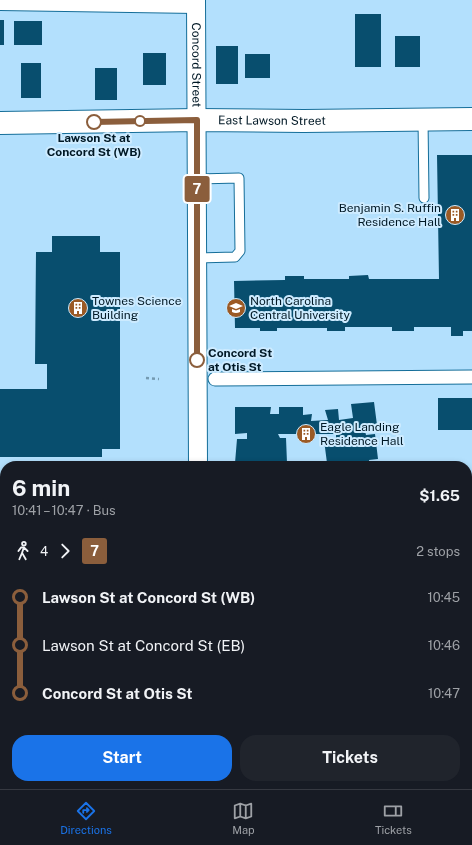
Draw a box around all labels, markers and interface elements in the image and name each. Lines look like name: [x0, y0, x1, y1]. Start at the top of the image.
street label: Concord Street: [189, 22, 203, 108]
street label: East Lawson Street: [218, 113, 326, 128]
marker: Lawson St at Concord St (WB): [86, 114, 102, 130]
unlabelled marker: [134, 115, 146, 127]
place label: Lawson St at Concord St (WB): [47, 131, 141, 159]
line badge: 7: [184, 176, 210, 202]
text: 7: [193, 181, 201, 197]
place label: Benjamin S. Ruffin Residence Hall: [339, 201, 441, 229]
building icon: Benjamin S. Ruffin Residence Hall: [444, 204, 466, 226]
place label: Townes Science Building: [92, 294, 182, 322]
place label: North Carolina Central University: [250, 294, 350, 322]
building icon: Townes Science Building: [67, 297, 89, 319]
school or university icon: North Carolina Central University: [225, 297, 247, 319]
place label: Concord St at Otis St: [208, 346, 272, 374]
marker: Concord St at Otis St: [189, 352, 205, 368]
place label: Eagle Landing Residence Hall: [320, 420, 404, 448]
building icon: Eagle Landing Residence Hall: [295, 423, 317, 445]
text: 6 min: [12, 475, 70, 501]
text: $1.65: [419, 487, 460, 504]
text: 10:41 – 10:47 · Bus: [12, 503, 116, 518]
icon: walk: [12, 540, 34, 562]
icon: forward: [54, 540, 76, 562]
text: 7: [90, 543, 99, 559]
text: 4: [40, 544, 48, 559]
text: 2 stops: [416, 544, 460, 559]
text: Lawson St at Concord St (WB): [42, 589, 255, 606]
text: 10:45: [428, 590, 460, 605]
text: Lawson St at Concord St (EB): [42, 637, 245, 654]
text: 10:46: [428, 638, 460, 653]
text: Concord St at Otis St: [42, 685, 193, 702]
text: 10:47: [428, 686, 460, 701]
button: Start: [12, 735, 232, 781]
button: Tickets: [240, 735, 460, 781]
tab: Directions: [60, 800, 112, 836]
tab: Map: [232, 800, 255, 836]
tab: Tickets: [375, 800, 412, 836]

